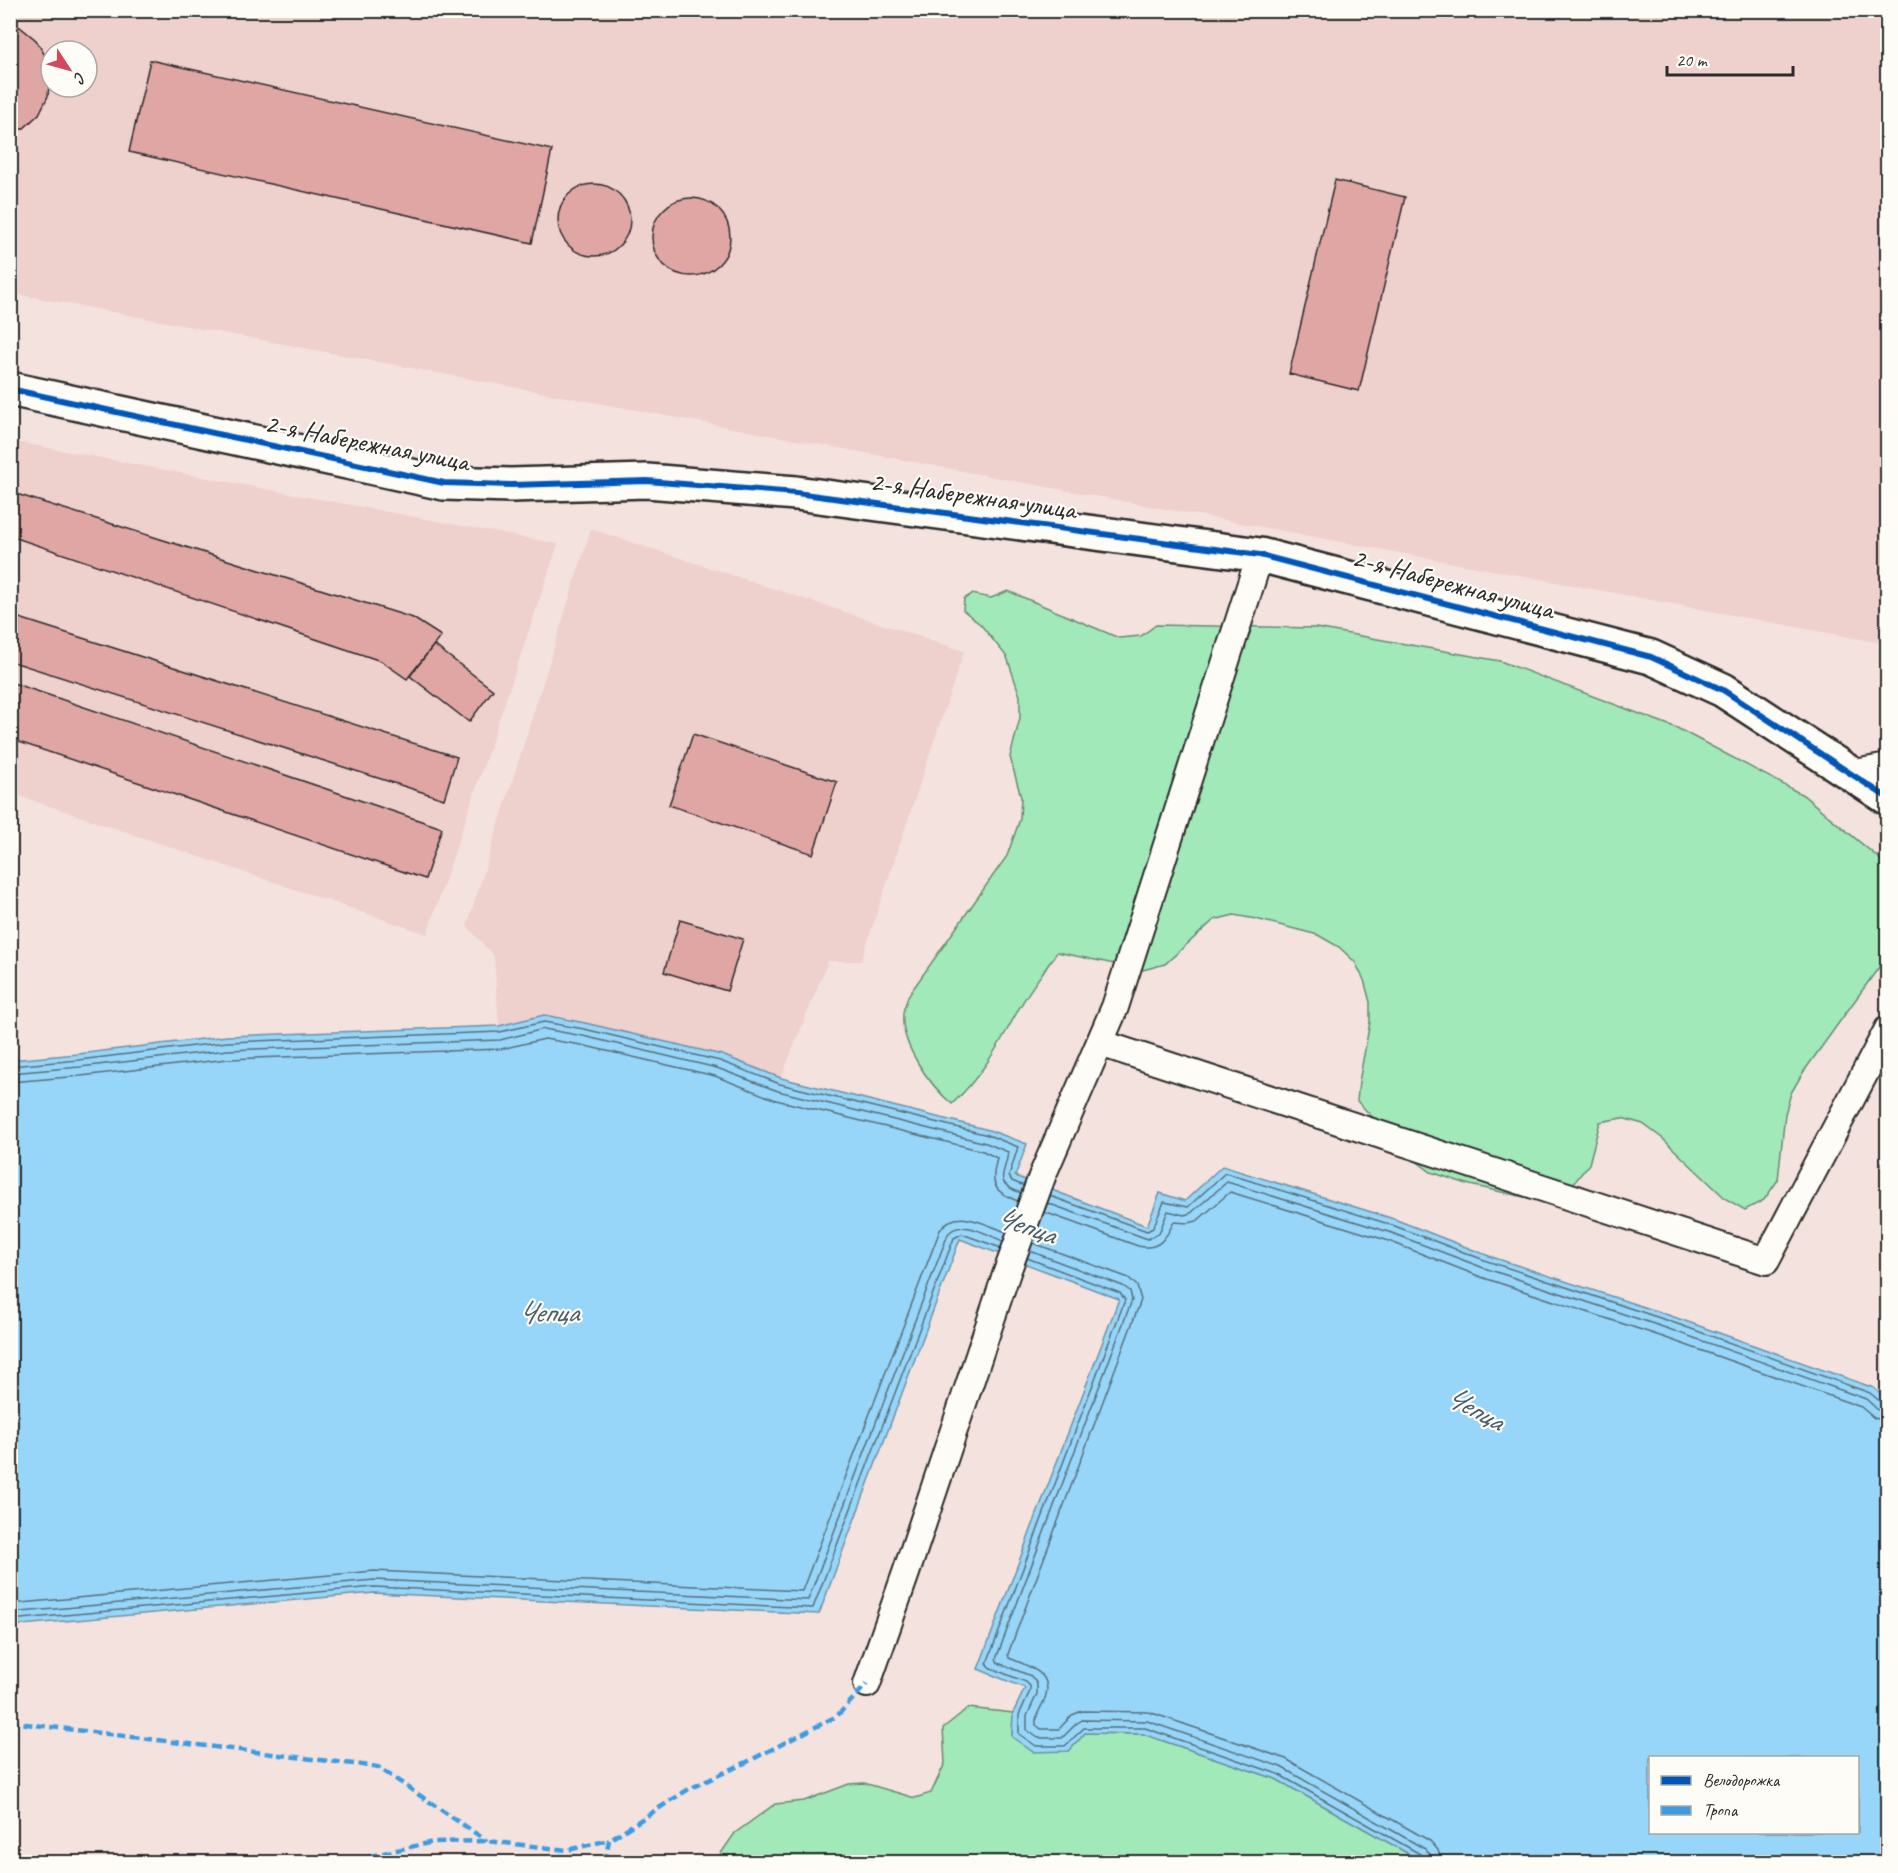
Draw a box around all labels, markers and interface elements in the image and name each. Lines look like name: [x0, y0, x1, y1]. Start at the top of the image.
north arrow: [39, 39, 99, 99]
scale bar: [1667, 39, 1793, 77]
text: 20 m: [1676, 49, 1709, 71]
text: С: [69, 68, 91, 88]
street label: 2-я Набережная улица: [262, 405, 475, 479]
street label: 2-я Набережная улица: [868, 463, 1081, 527]
street label: 2-я Набережная улица: [1348, 539, 1560, 627]
water label: Чепца: [991, 1197, 1064, 1254]
water label: Чепца: [518, 1293, 581, 1331]
water label: Чепца: [1439, 1377, 1513, 1441]
legend: [1649, 1756, 1859, 1834]
text: Велодорожка: [1703, 1769, 1781, 1791]
text: Тропа: [1703, 1799, 1739, 1821]

